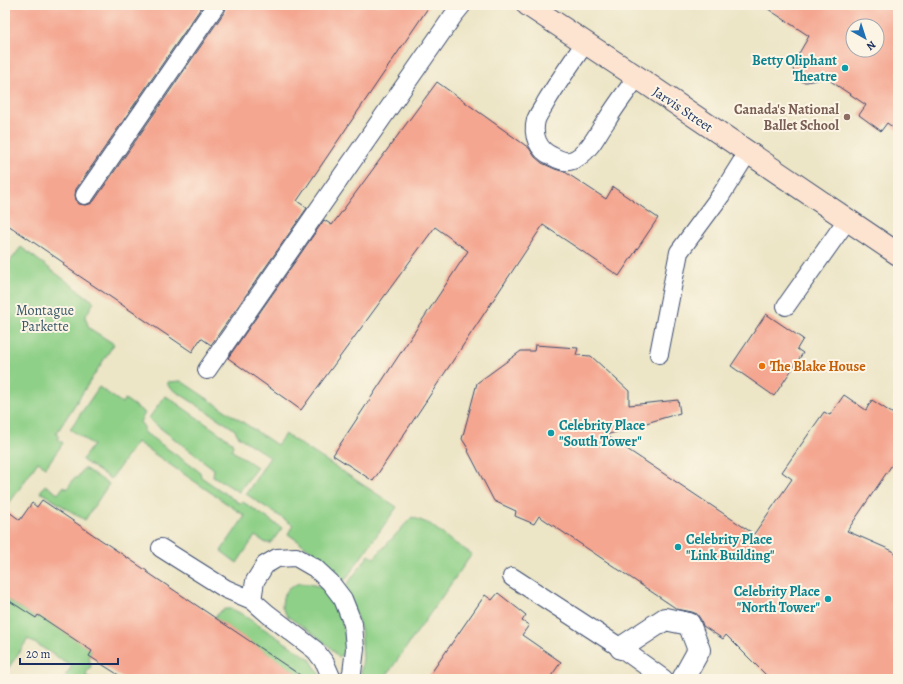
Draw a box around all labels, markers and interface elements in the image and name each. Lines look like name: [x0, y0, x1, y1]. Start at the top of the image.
north arrow: [845, 18, 885, 58]
text: N: [863, 37, 879, 54]
place label: Betty Oliphant Theatre: [752, 51, 838, 86]
marker: Betty Oliphant Theatre: [840, 63, 850, 73]
street label: Jarvis Street: [649, 82, 717, 137]
place label: Canada's National Ballet School: [734, 100, 839, 135]
marker: Canada's National Ballet School: [842, 112, 852, 122]
park label: Montague Parkette: [16, 301, 74, 336]
place label: The Blake House: [770, 357, 866, 376]
marker: The Blake House: [757, 361, 767, 371]
place label: Celebrity Place "South Tower": [559, 416, 646, 451]
marker: Celebrity Place "South Tower": [546, 428, 556, 438]
place label: Celebrity Place "Link Building": [686, 530, 775, 565]
marker: Celebrity Place "Link Building": [673, 542, 683, 552]
place label: Celebrity Place "North Tower": [734, 582, 821, 617]
marker: Celebrity Place "North Tower": [823, 594, 833, 604]
scale bar: [20, 640, 118, 666]
text: 20 m: [26, 646, 50, 662]

